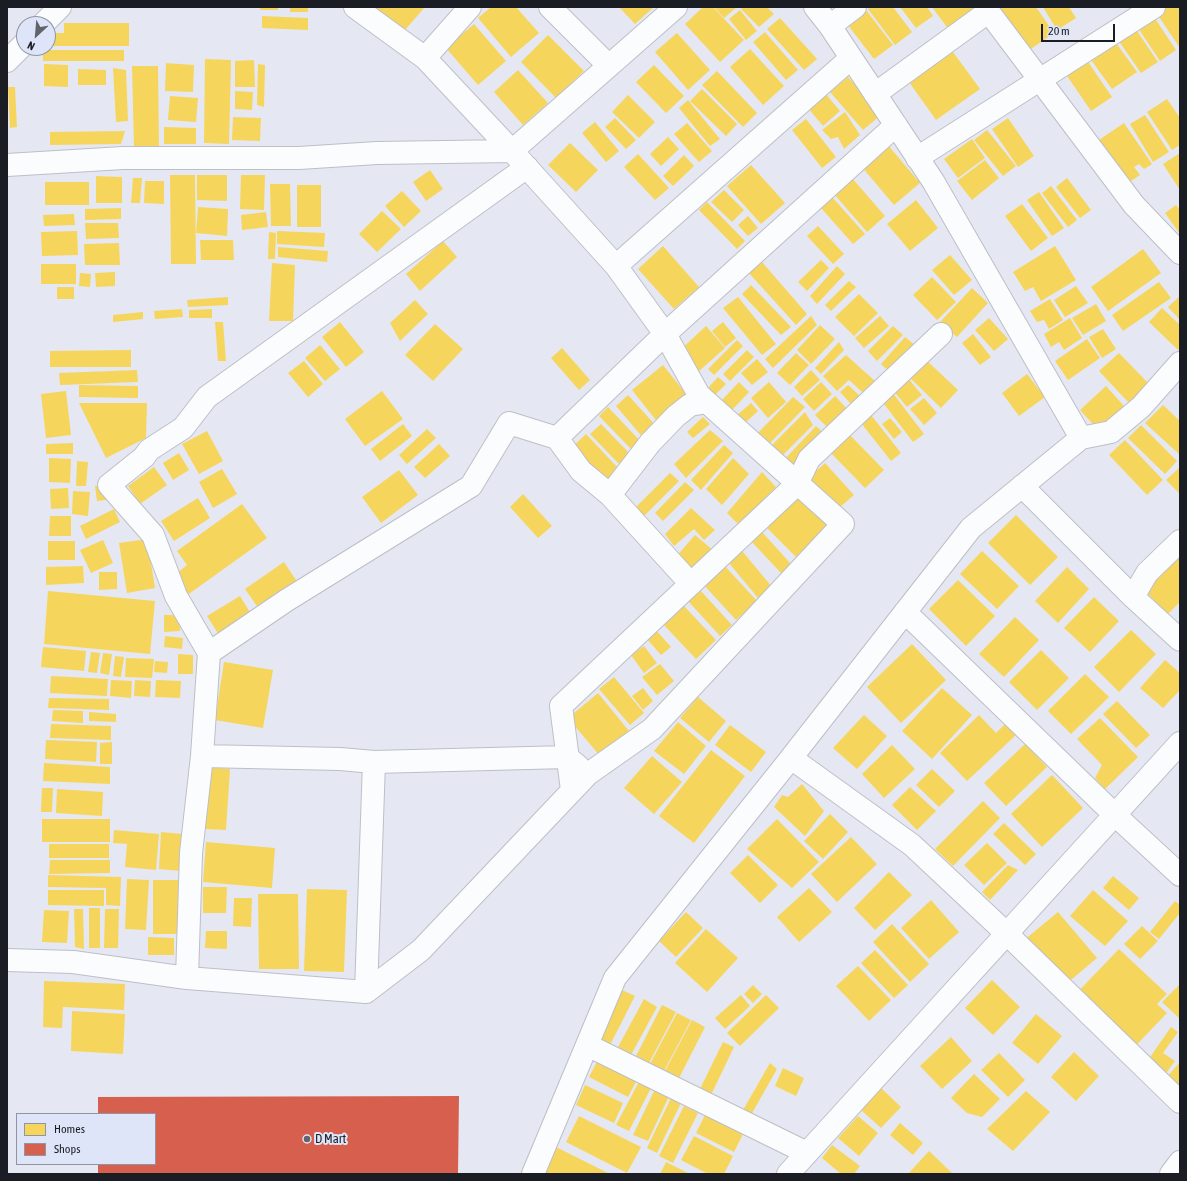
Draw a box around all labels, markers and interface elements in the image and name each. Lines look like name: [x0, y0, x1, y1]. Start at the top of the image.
north arrow: [16, 16, 56, 56]
scale bar: [1043, 16, 1117, 42]
text: 20 m: [1048, 24, 1070, 38]
text: N: [26, 39, 37, 53]
legend: [16, 1113, 156, 1165]
text: Homes: [54, 1122, 85, 1136]
place label: D Mart: [315, 1131, 346, 1147]
marker: D Mart: [302, 1134, 312, 1144]
text: Shops: [54, 1142, 80, 1156]

